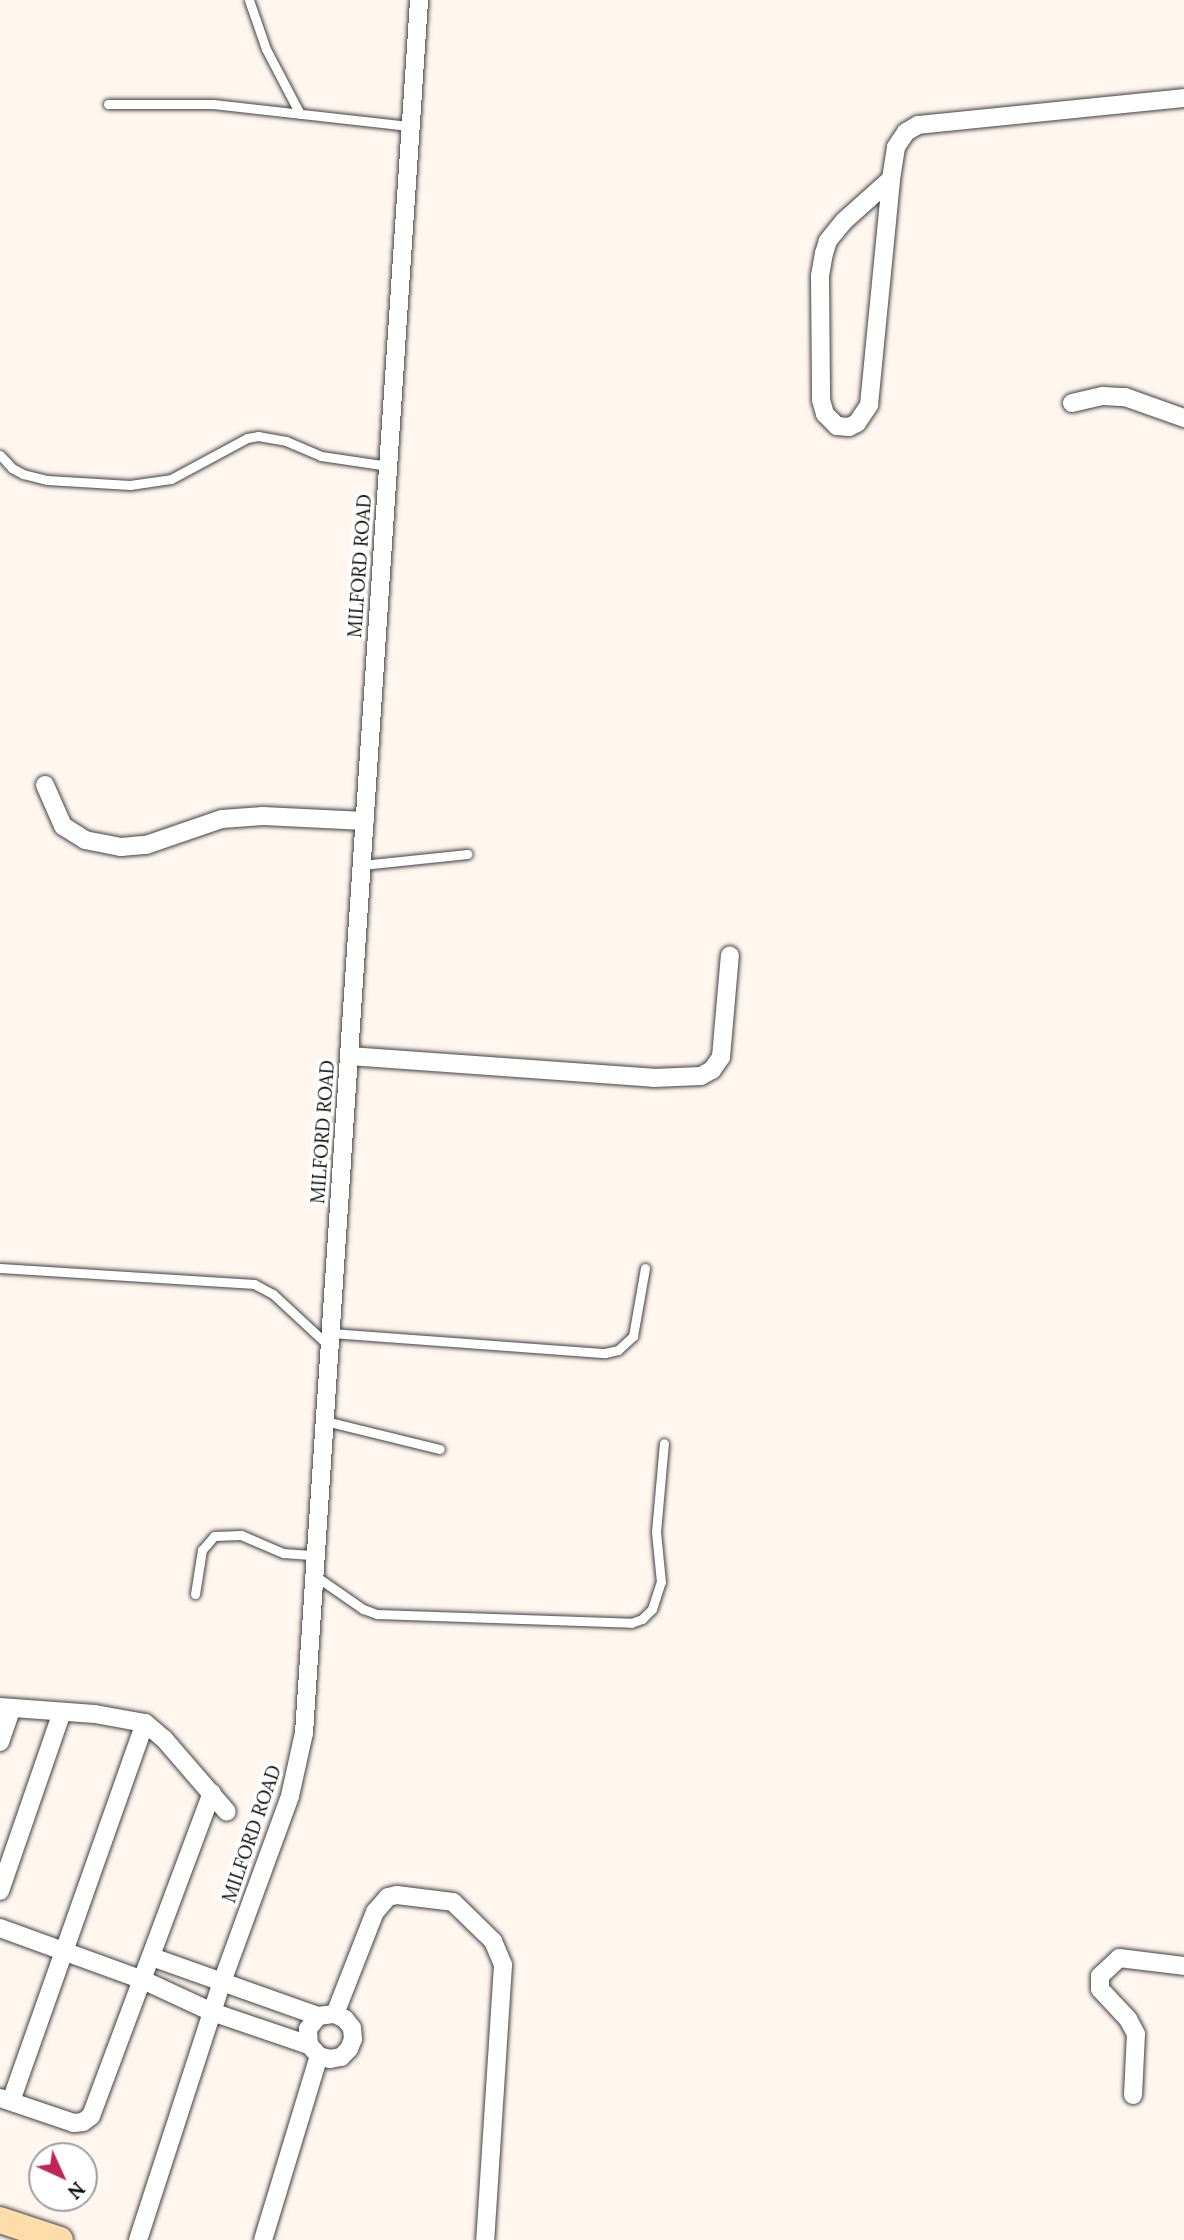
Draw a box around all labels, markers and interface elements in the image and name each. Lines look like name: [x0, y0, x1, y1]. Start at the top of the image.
street label: MILFORD ROAD: [344, 493, 376, 639]
street label: MILFORD ROAD: [307, 1059, 339, 1205]
street label: MILFORD ROAD: [218, 1762, 286, 1906]
north arrow: [28, 2142, 98, 2212]
text: N: [63, 2177, 90, 2204]

